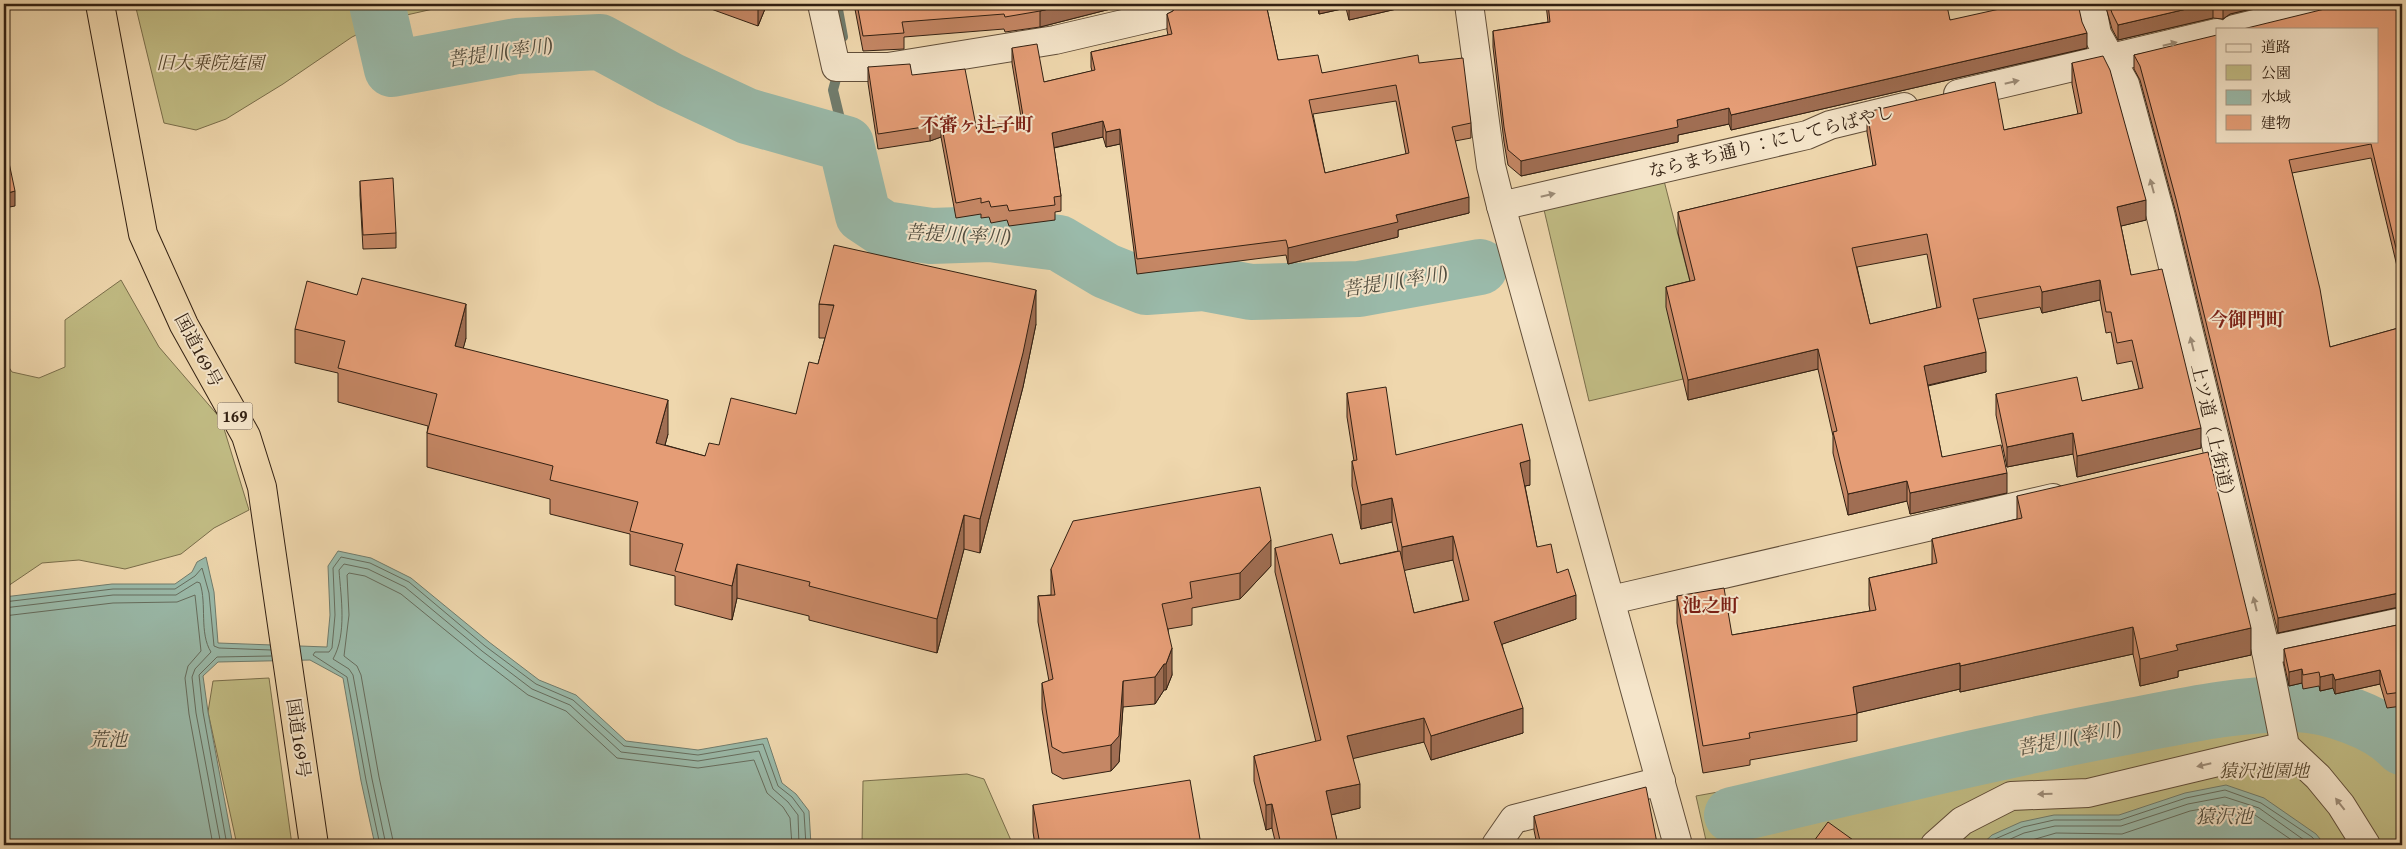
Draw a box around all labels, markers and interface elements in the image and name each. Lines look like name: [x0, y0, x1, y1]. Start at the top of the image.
legend: [2216, 28, 2378, 142]
water label: 菩提川(率川): [445, 31, 555, 73]
text: 道路: [2261, 36, 2291, 57]
one-way arrow: [2162, 40, 2177, 48]
park label: 旧大乗院庭園: [156, 49, 267, 76]
text: 公園: [2261, 62, 2291, 83]
one-way arrow: [2004, 78, 2019, 86]
text: 水域: [2261, 86, 2291, 107]
street label: ならまち通り：にしてらばやし: [1645, 97, 1897, 185]
district label: 不審ヶ辻子町: [920, 110, 1034, 138]
text: 建物: [2261, 112, 2291, 133]
one-way arrow: [2148, 179, 2156, 194]
one-way arrow: [1541, 191, 1556, 199]
water label: 菩提川(率川): [904, 217, 1012, 251]
water label: 菩提川(率川): [1340, 259, 1450, 303]
district label: 今御門町: [2209, 305, 2285, 333]
street label: 国道169号: [168, 308, 230, 392]
one-way arrow: [2188, 336, 2196, 351]
street label: 上ツ道（上街道）: [2185, 361, 2243, 507]
road number: 169: [218, 402, 252, 430]
district label: 池之町: [1682, 591, 1740, 619]
one-way arrow: [2251, 596, 2259, 611]
street label: 国道169号: [280, 697, 318, 779]
water label: 菩提川(率川): [2014, 714, 2124, 762]
water label: 荒池: [89, 725, 129, 753]
park label: 猿沢池園地: [2219, 757, 2311, 784]
one-way arrow: [2196, 761, 2211, 769]
one-way arrow: [2036, 791, 2052, 799]
one-way arrow: [2335, 797, 2345, 811]
water label: 猿沢池: [2195, 802, 2254, 830]

